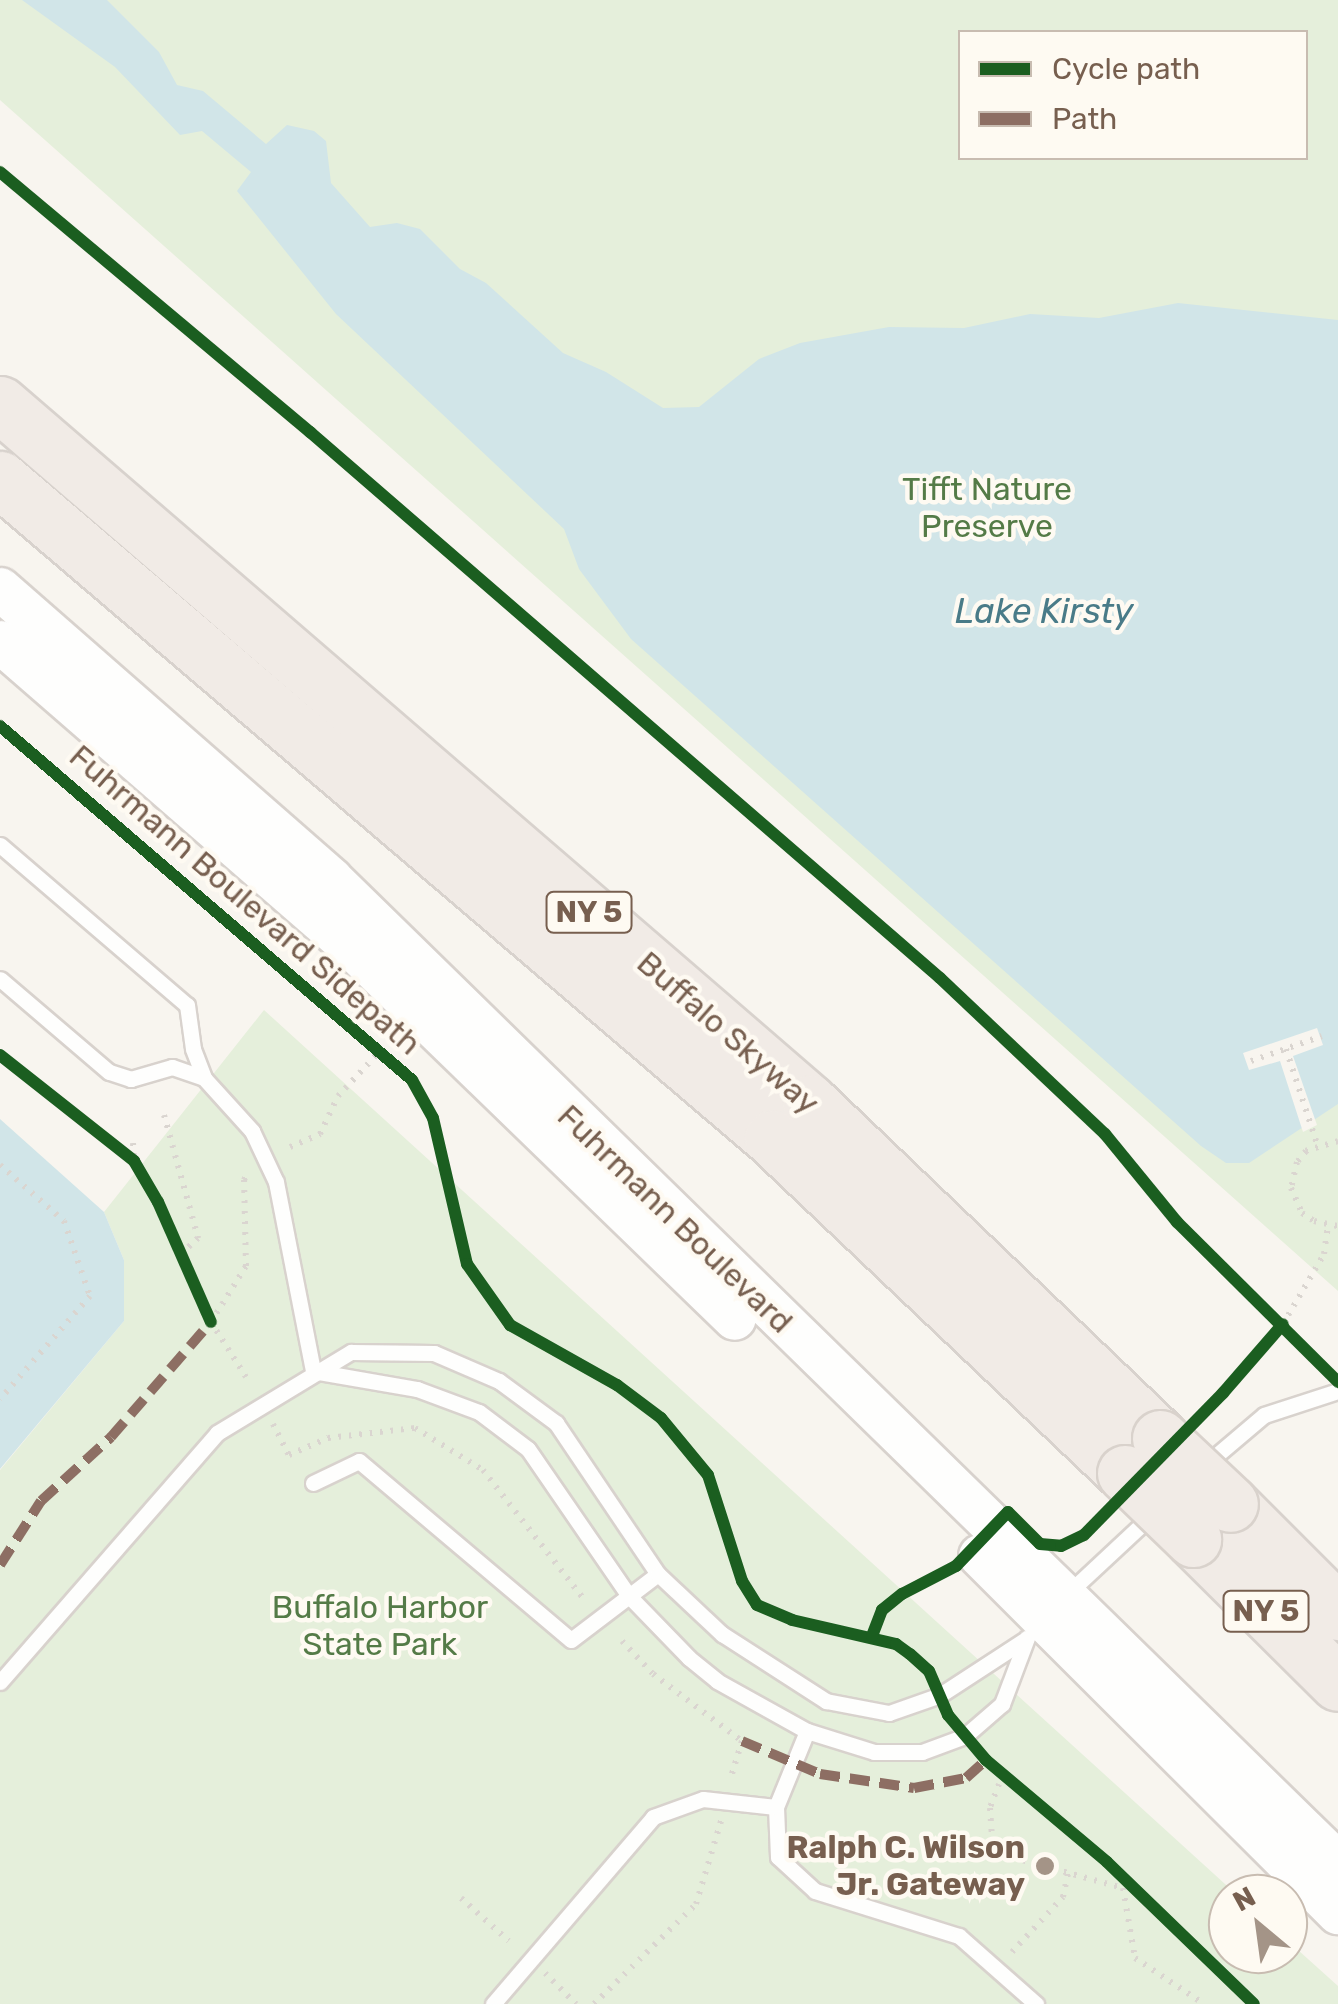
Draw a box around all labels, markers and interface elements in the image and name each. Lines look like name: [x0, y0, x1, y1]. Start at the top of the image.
legend: [958, 30, 1308, 160]
text: Cycle path: [1052, 51, 1200, 87]
text: Path: [1052, 101, 1117, 137]
park label: Tifft Nature Preserve: [902, 471, 1072, 546]
water label: Lake Kirsty: [955, 590, 1133, 632]
street label: Fuhrmann Boulevard Sidepath: [62, 737, 428, 1063]
road number: NY 5: [544, 887, 634, 937]
street label: Buffalo Skyway: [629, 944, 827, 1122]
street label: Fuhrmann Boulevard: [550, 1097, 800, 1341]
road number: NY 5: [1221, 1586, 1311, 1636]
park label: Buffalo Harbor State Park: [272, 1589, 488, 1664]
place label: Ralph C. Wilson Jr. Gateway: [786, 1829, 1025, 1904]
marker: Ralph C. Wilson Jr. Gateway: [1034, 1855, 1056, 1877]
north arrow: [1208, 1874, 1308, 1974]
text: N: [1227, 1880, 1261, 1918]

